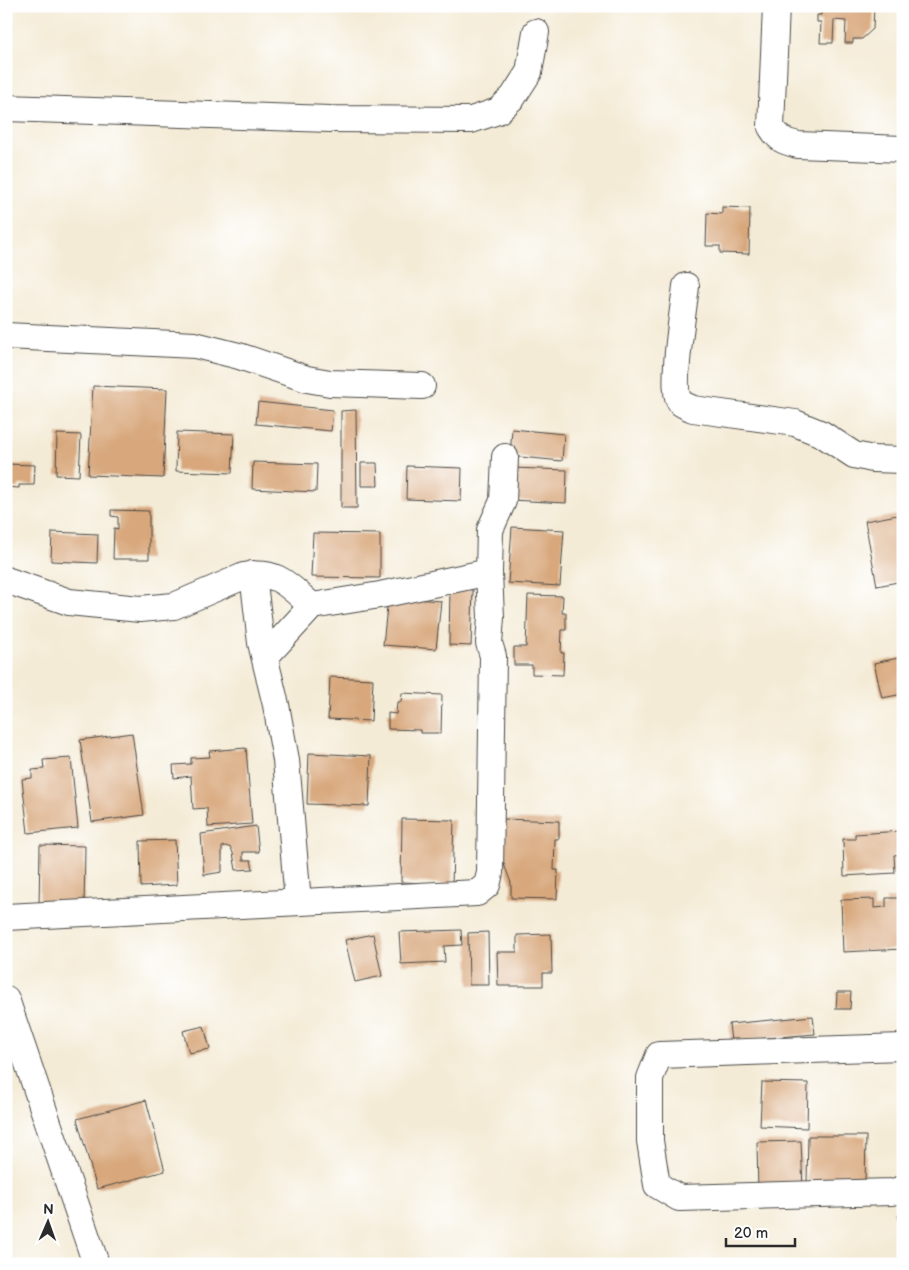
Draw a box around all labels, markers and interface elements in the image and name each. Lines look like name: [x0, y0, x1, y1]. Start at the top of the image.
north arrow: [22, 1198, 72, 1248]
text: N: [43, 1201, 54, 1218]
scale bar: [726, 1215, 795, 1247]
text: 20 m: [734, 1224, 768, 1243]

